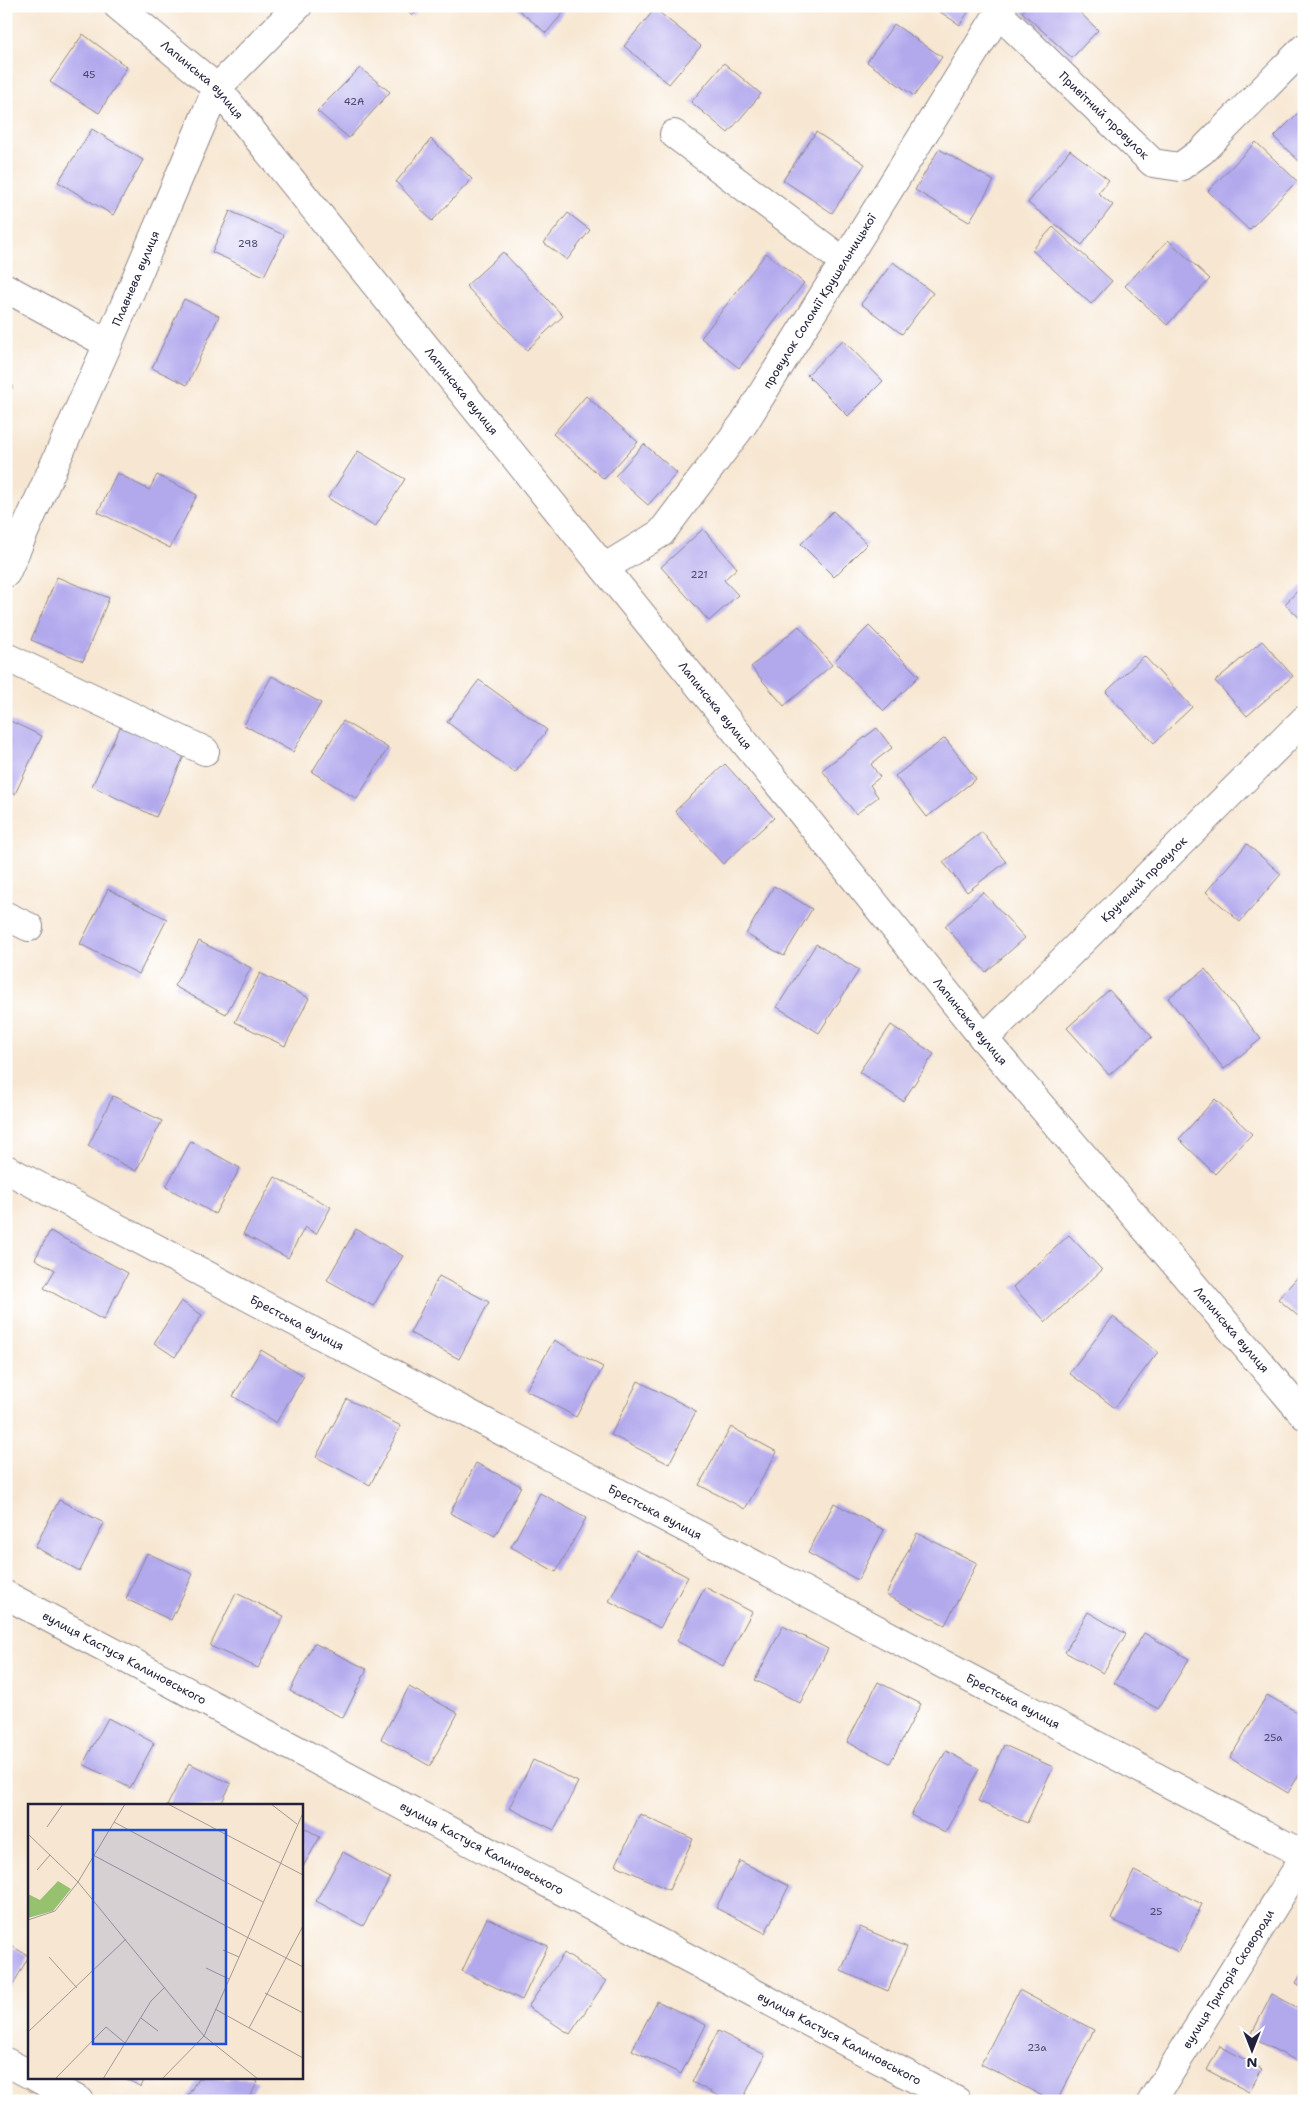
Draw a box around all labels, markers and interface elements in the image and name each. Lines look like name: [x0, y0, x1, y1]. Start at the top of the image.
street label: Лапинська вулиця: [157, 37, 247, 122]
house number: 45: [83, 68, 95, 81]
street label: Привітний провулок: [1055, 68, 1153, 163]
house number: 42А: [344, 95, 364, 108]
street label: провулок Соломії Крушельницької: [759, 210, 880, 392]
street label: Плавнева вулиця: [109, 228, 163, 328]
house number: 298: [238, 237, 258, 250]
street label: Лапинська вулиця: [421, 344, 502, 438]
house number: 221: [690, 568, 708, 581]
street label: Лапинська вулиця: [675, 658, 755, 753]
street label: Кручений провулок: [1098, 833, 1191, 926]
street label: Лапинська вулиця: [930, 974, 1011, 1069]
street label: Лапинська вулиця: [1190, 1283, 1273, 1376]
street label: Брестська вулиця: [247, 1291, 347, 1354]
street label: Брестська вулиця: [605, 1481, 705, 1543]
street label: вулиця Кастуся Калиновського: [40, 1608, 209, 1708]
street label: Брестська вулиця: [963, 1670, 1063, 1733]
house number: 25а: [1263, 1731, 1283, 1744]
street label: вулиця Кастуся Калиновського: [397, 1798, 567, 1898]
inset map: [28, 1804, 302, 2080]
house number: 25: [1150, 1905, 1162, 1918]
street label: вулиця Григорія Сковороди: [1179, 1906, 1278, 2052]
street label: вулиця Кастуся Калиновського: [755, 1988, 924, 2089]
north arrow: [1228, 2024, 1278, 2074]
house number: 23а: [1027, 2041, 1048, 2054]
text: N: [1246, 2054, 1258, 2072]

